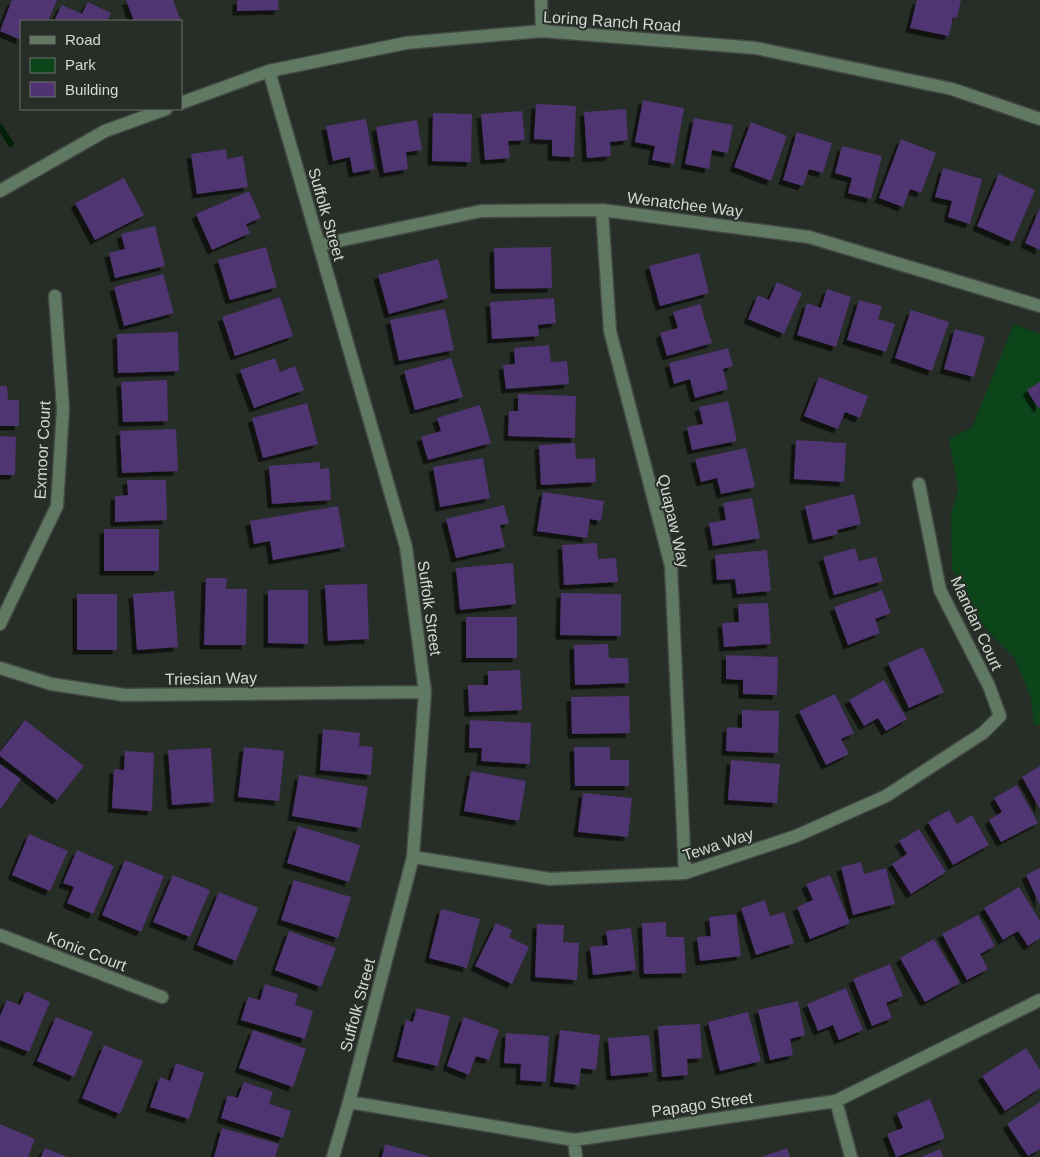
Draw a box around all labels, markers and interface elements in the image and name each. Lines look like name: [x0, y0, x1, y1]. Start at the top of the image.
street label: Loring Ranch Road: [543, 8, 681, 35]
legend: [20, 20, 182, 110]
text: Road: [65, 31, 101, 48]
text: Park: [65, 56, 96, 73]
text: Building: [65, 81, 118, 98]
street label: Suffolk Street: [305, 166, 348, 263]
street label: Wenatchee Way: [626, 189, 744, 220]
street label: Exmoor Court: [31, 400, 54, 500]
street label: Quapaw Way: [654, 473, 693, 570]
street label: Suffolk Street: [414, 559, 445, 657]
street label: Mandan Court: [947, 574, 1006, 673]
street label: Triesian Way: [165, 669, 257, 688]
street label: Tewa Way: [681, 825, 756, 864]
street label: Konic Court: [45, 929, 129, 975]
street label: Suffolk Street: [337, 956, 378, 1054]
street label: Papago Street: [650, 1089, 754, 1120]

